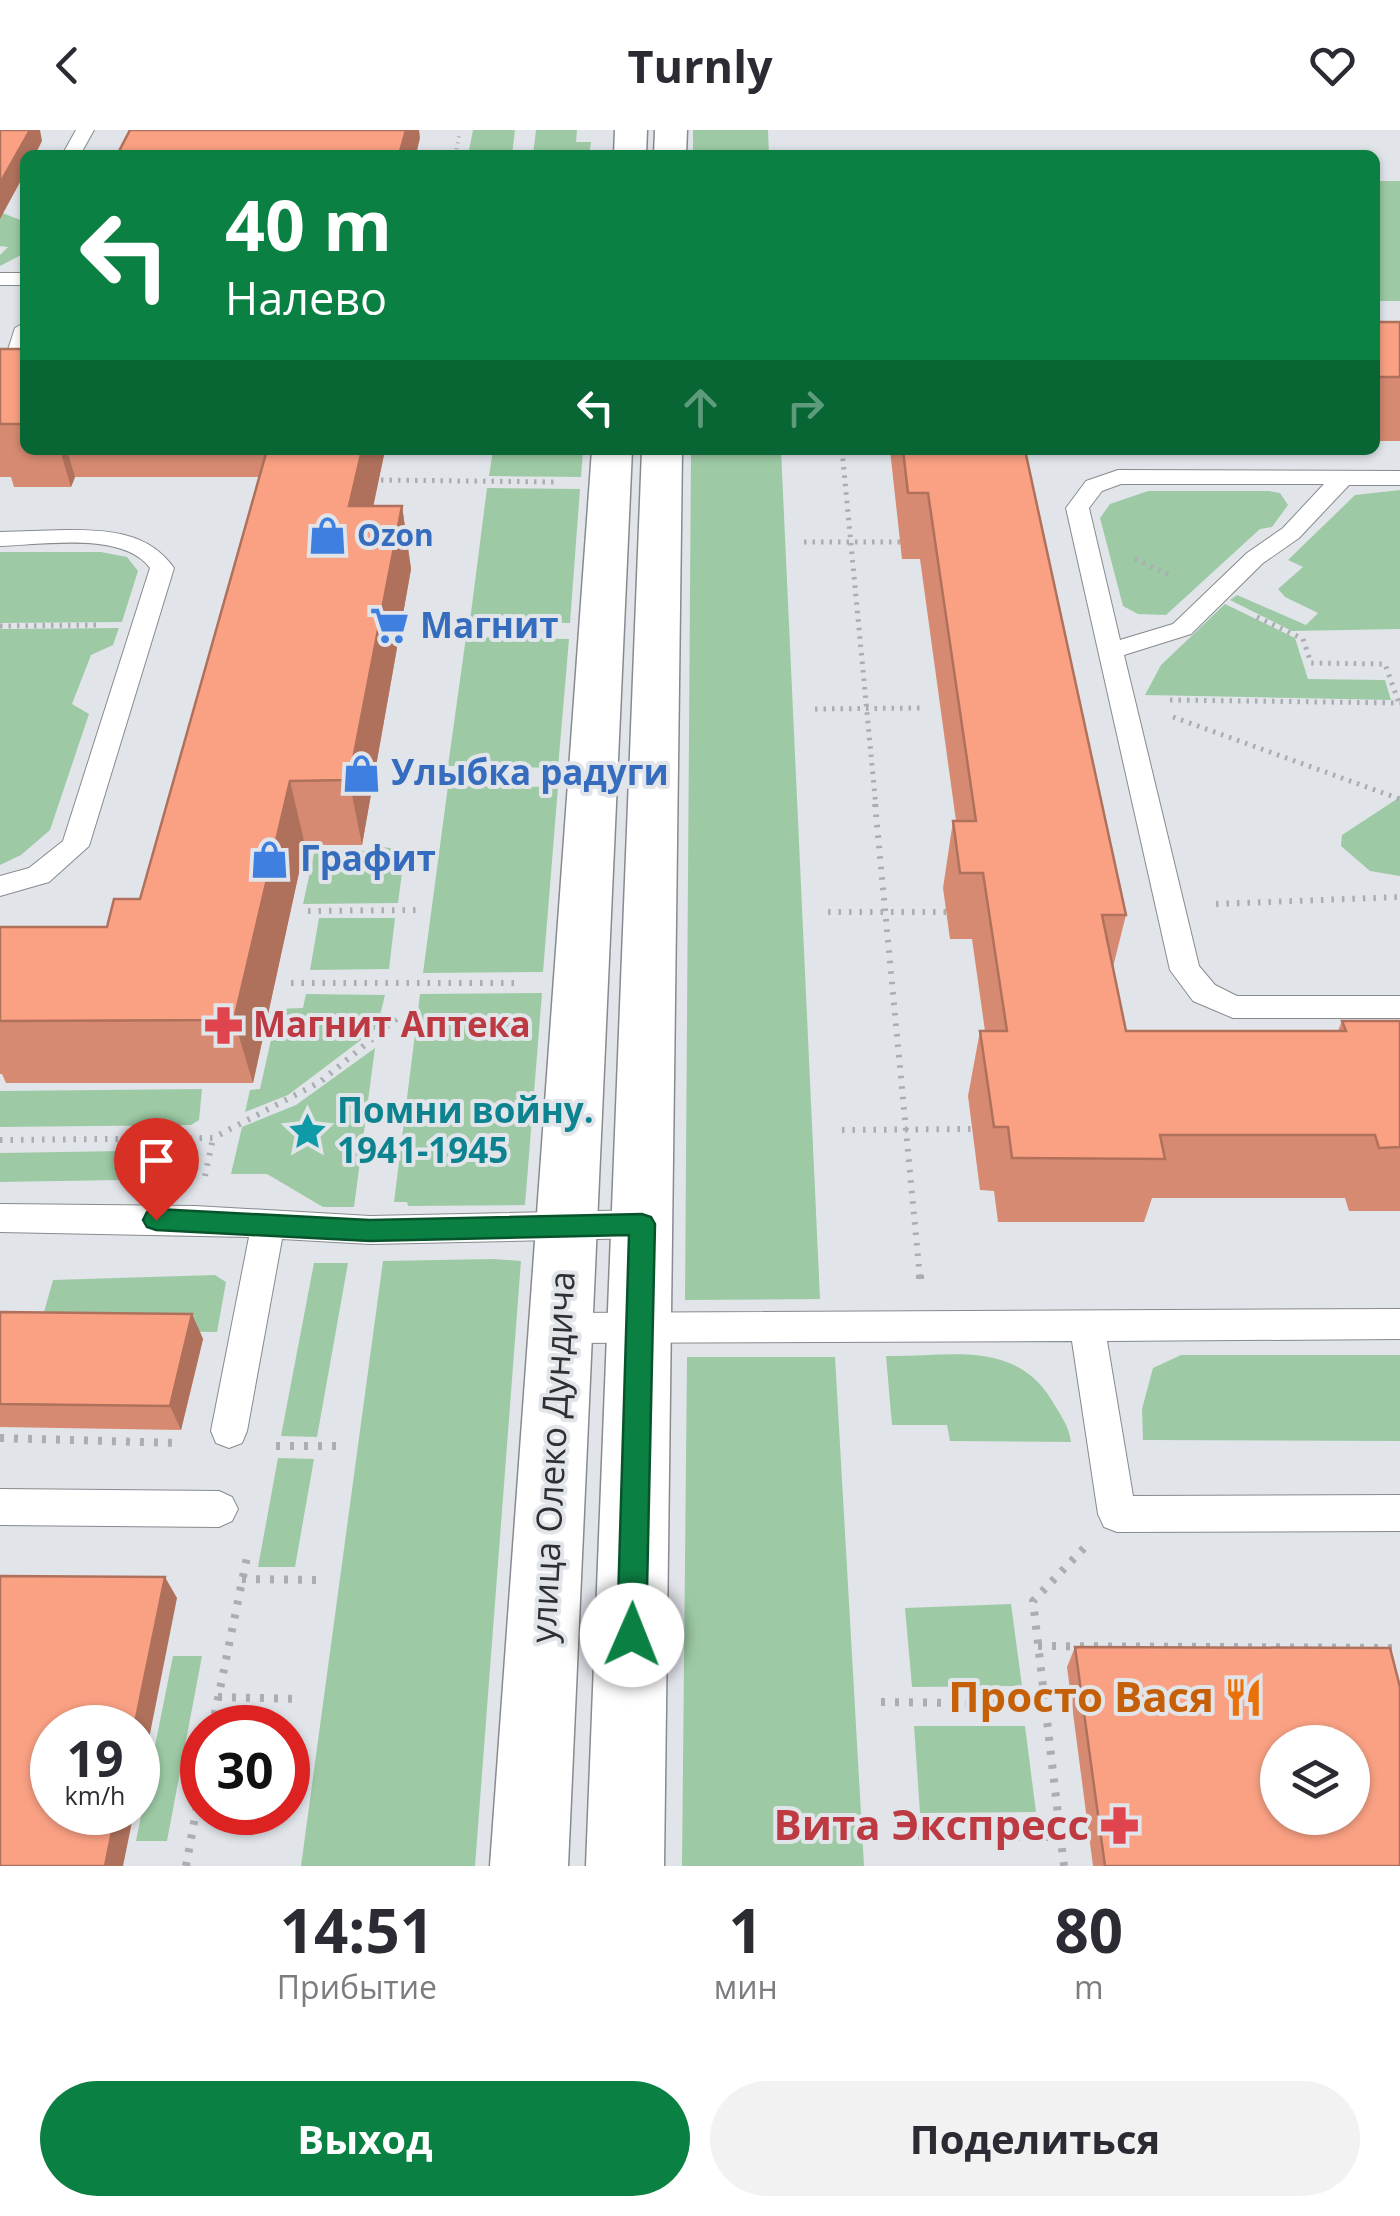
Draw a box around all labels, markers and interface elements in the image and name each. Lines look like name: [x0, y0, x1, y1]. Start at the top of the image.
text: Turnly: [628, 35, 772, 96]
icon: back: [40, 38, 95, 93]
icon: heart: [1305, 38, 1360, 93]
text: 40 m: [225, 176, 392, 272]
icon: left: [60, 190, 190, 320]
text: Налево: [225, 267, 387, 328]
icon: left: [568, 380, 623, 435]
icon: ahead: [673, 380, 728, 435]
icon: right: [778, 380, 833, 435]
place label: Ozon: [357, 514, 434, 555]
shop icon: Ozon: [306, 515, 348, 557]
place label: Магнит: [420, 601, 559, 648]
supermarket icon: Магнит: [369, 605, 411, 647]
place label: Улыбка радуги: [391, 748, 669, 795]
shop icon: Улыбка радуги: [340, 752, 382, 794]
place label: Графит: [300, 834, 436, 881]
shop icon: Графит: [249, 838, 291, 880]
place label: Магнит Аптека: [253, 1000, 531, 1047]
pharmacy icon: Магнит Аптека: [202, 1004, 244, 1046]
place label: Помни войну. 1941-1945: [337, 1086, 594, 1173]
place icon: Помни войну. 1941-1945: [286, 1110, 328, 1152]
pin: [114, 1118, 199, 1221]
icon: arrive: [129, 1133, 184, 1188]
street label: улица Олеко Дундича: [518, 1270, 585, 1644]
position arrow: [580, 1583, 684, 1687]
place label: Просто Вася: [948, 1667, 1214, 1724]
restaurant icon: Просто Вася: [1223, 1676, 1265, 1718]
speed limit sign: 30: [180, 1705, 310, 1835]
text: 19: [66, 1724, 124, 1792]
map controls: [1260, 1725, 1370, 1835]
button: layers: [1260, 1725, 1370, 1835]
text: km/h: [65, 1778, 125, 1812]
place label: Вита Экспресс: [774, 1795, 1089, 1852]
pharmacy icon: Вита Экспресс: [1098, 1804, 1140, 1846]
text: 14:51: [280, 1889, 434, 1971]
text: 1: [729, 1889, 763, 1971]
text: 80: [1055, 1889, 1123, 1971]
text: Прибытие: [277, 1965, 437, 2008]
text: мин: [714, 1965, 778, 2008]
text: m: [1074, 1965, 1104, 2008]
button: Выход: [40, 2081, 690, 2196]
button: Поделиться: [710, 2081, 1360, 2196]

